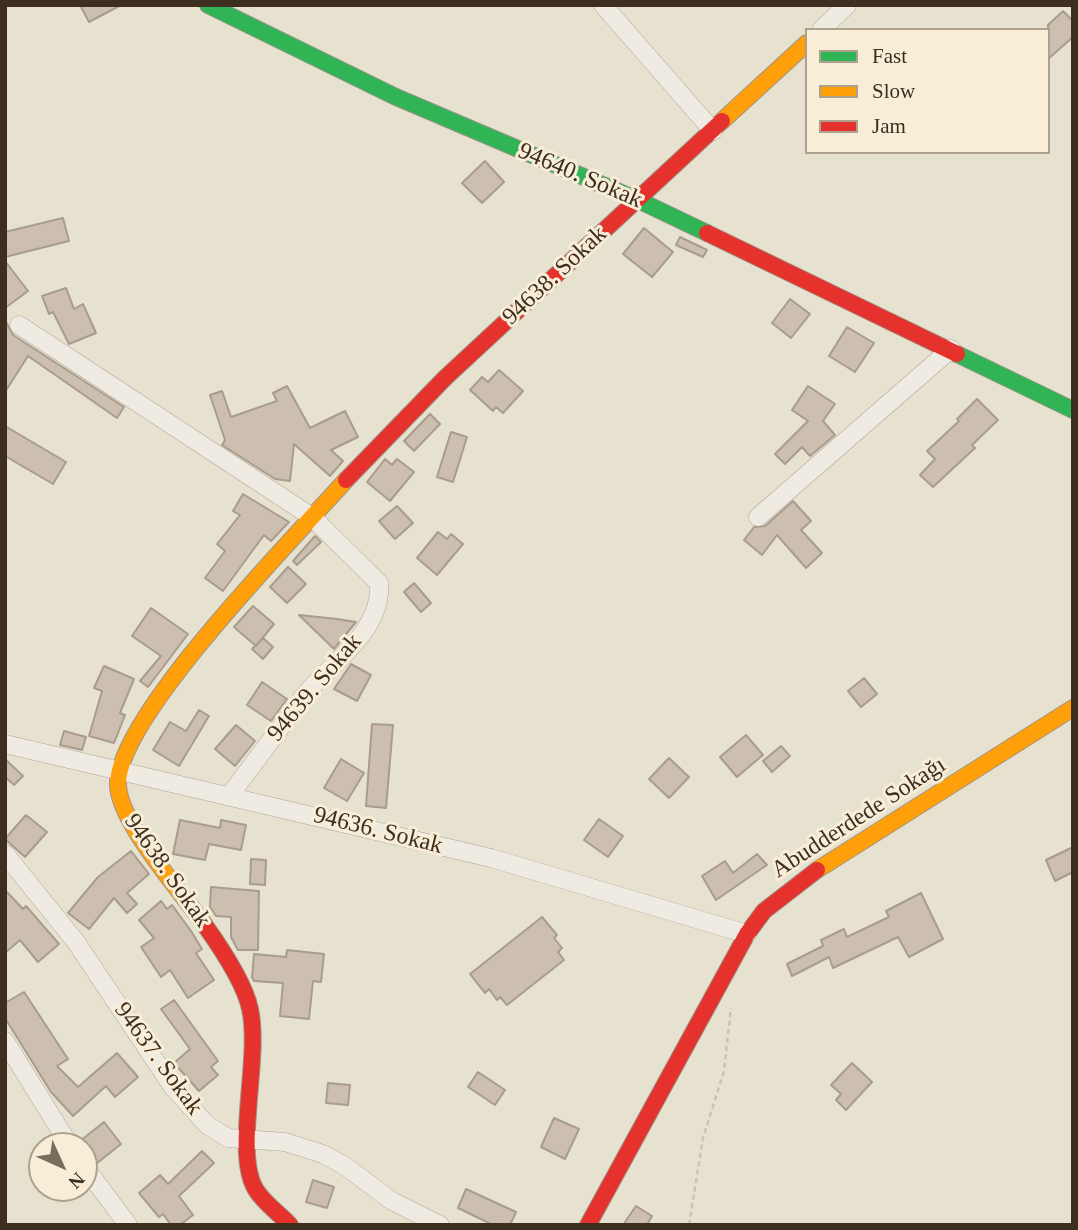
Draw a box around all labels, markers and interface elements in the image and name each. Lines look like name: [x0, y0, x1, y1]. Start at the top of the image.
legend: [805, 28, 1050, 154]
text: Fast: [872, 44, 907, 68]
text: Slow: [872, 79, 915, 103]
text: Jam: [872, 114, 906, 138]
street label: 94640. Sokak: [514, 137, 646, 215]
street label: 94638. Sokak: [497, 220, 613, 332]
street label: 94639. Sokak: [262, 628, 368, 748]
street label: Abudderdede Sokağı: [766, 751, 952, 885]
street label: 94636. Sokak: [310, 801, 446, 861]
street label: 94638. Sokak: [117, 809, 217, 933]
street label: 94637. Sokak: [108, 997, 208, 1121]
north arrow: [28, 1132, 98, 1202]
text: N: [65, 1169, 89, 1193]

